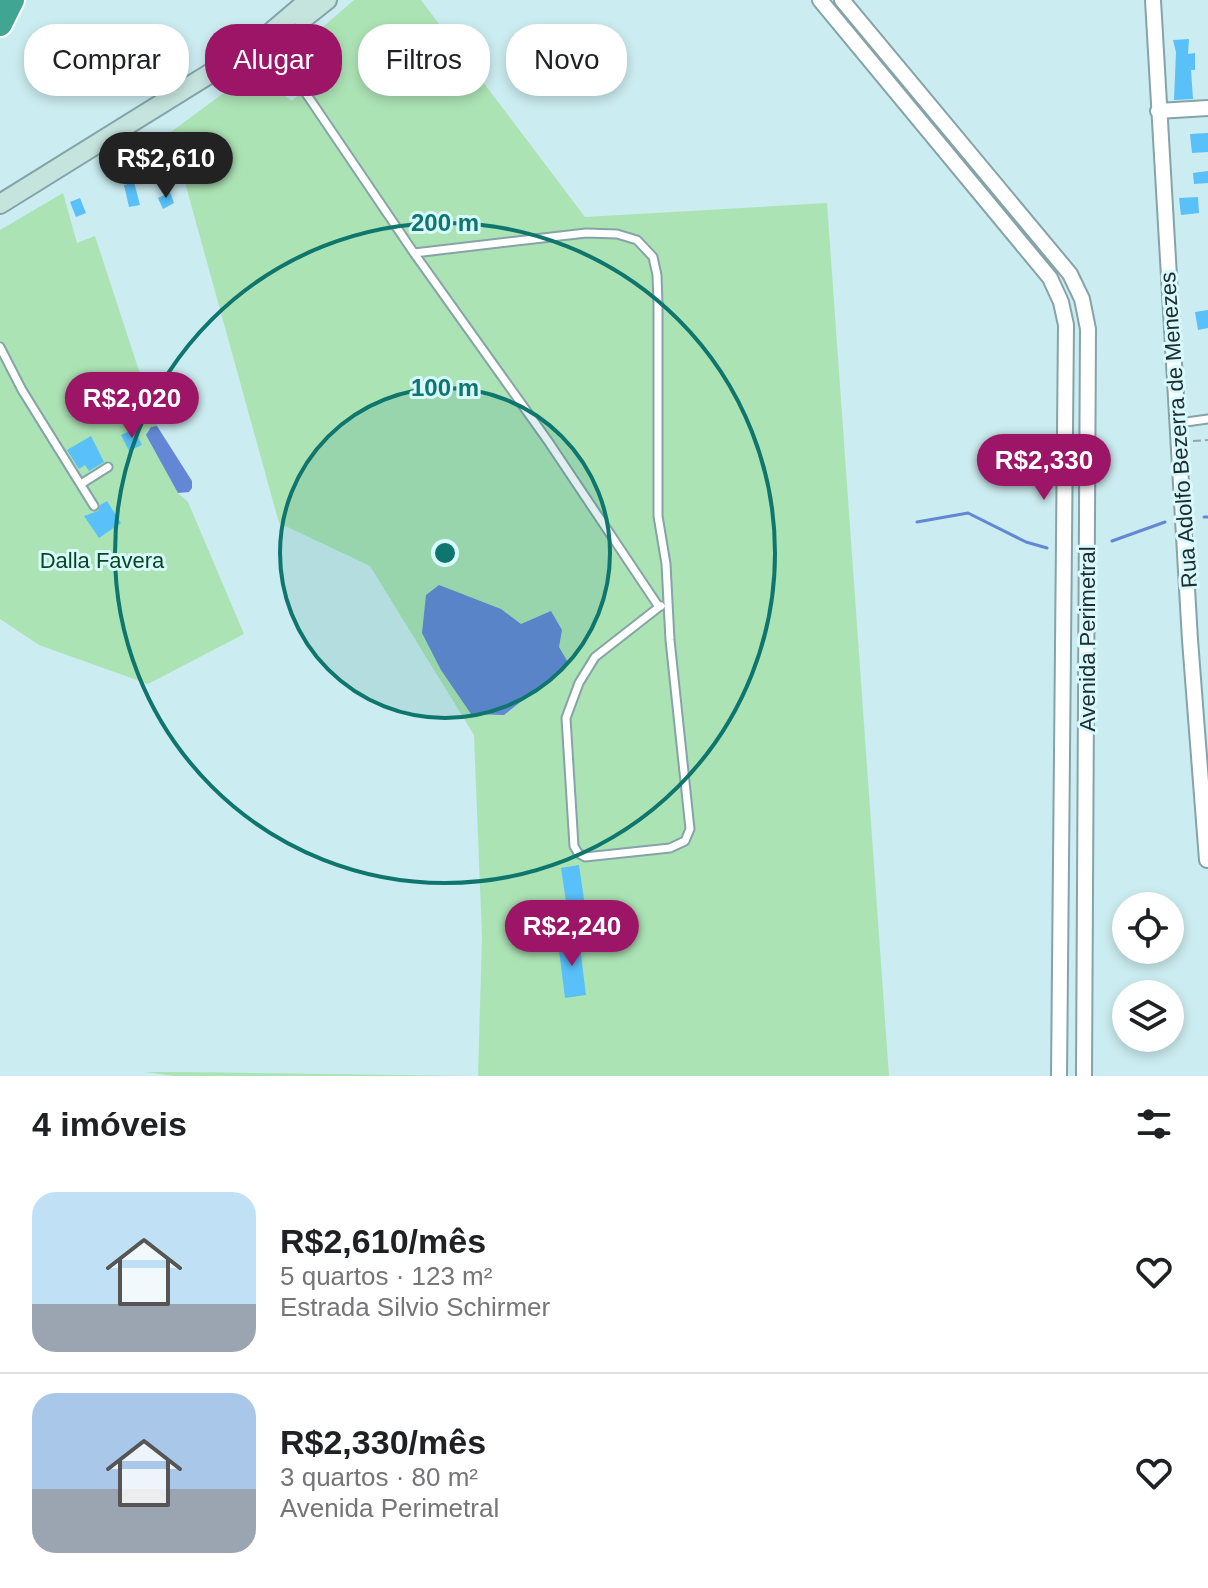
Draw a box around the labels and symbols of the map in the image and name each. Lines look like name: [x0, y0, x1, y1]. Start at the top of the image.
pin: R$2,610: [92, 132, 240, 200]
text: 200 m: [411, 209, 479, 236]
street label: Rua Adolfo Bezerra de Menezes: [1155, 271, 1202, 589]
pin: R$2,020: [58, 372, 206, 440]
text: 100 m: [411, 374, 479, 401]
pin: R$2,330: [970, 434, 1118, 502]
centre of rings: [431, 539, 459, 567]
street label: Avenida Perimetral: [1075, 546, 1100, 732]
park label: Dalla Favera: [40, 548, 165, 573]
pin: R$2,240: [498, 900, 646, 968]

